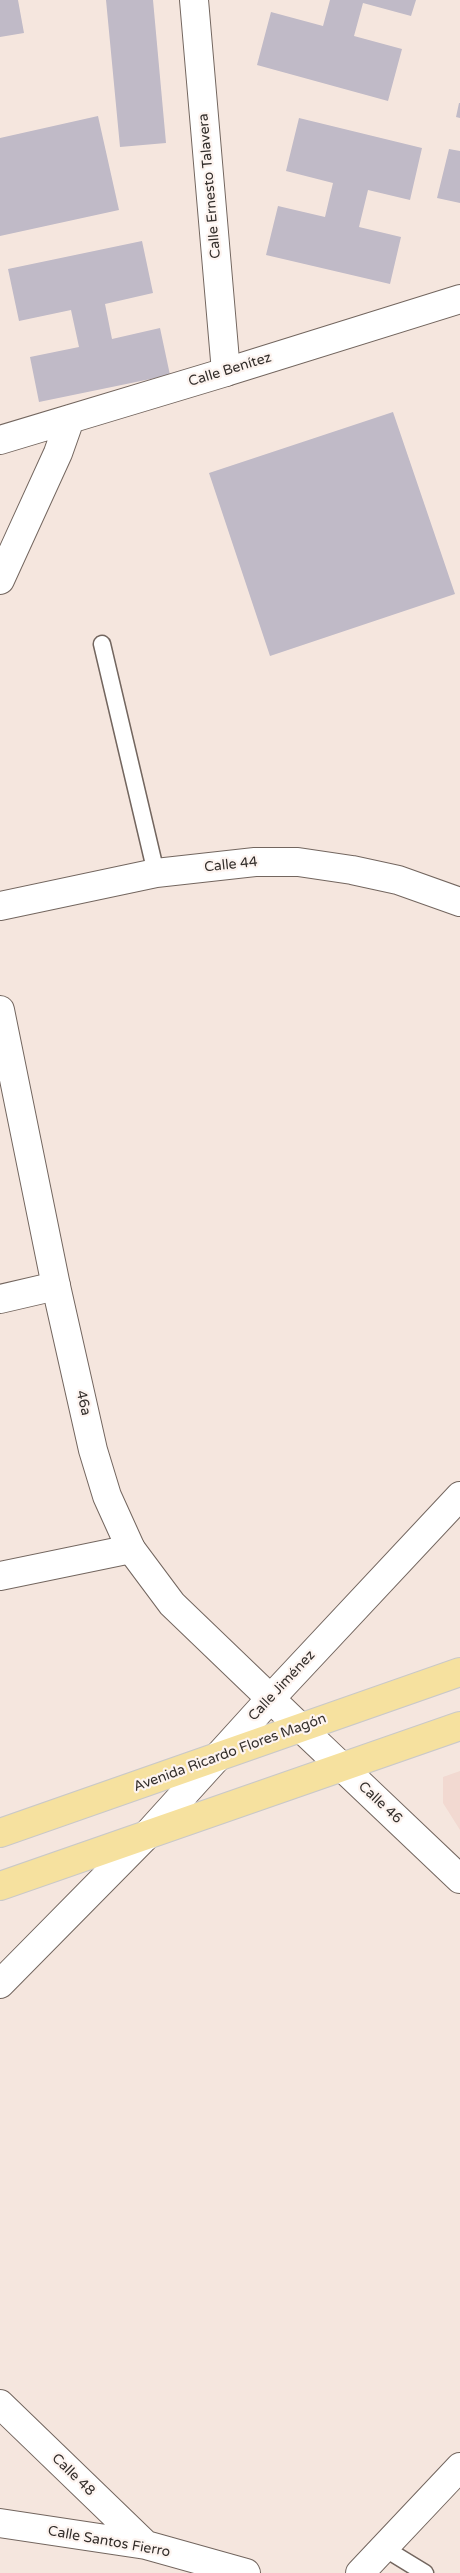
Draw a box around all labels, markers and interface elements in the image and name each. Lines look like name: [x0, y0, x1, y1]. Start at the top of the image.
street label: Calle Ernesto Talavera: [195, 113, 225, 259]
street label: Calle Benítez: [186, 349, 274, 391]
street label: Calle 44: [203, 854, 259, 876]
street label: 46a: [72, 1389, 94, 1417]
street label: Calle Jiménez: [245, 1647, 319, 1725]
street label: Avenida Ricardo Flores Magón: [131, 1710, 329, 1796]
street label: Calle 46: [355, 1779, 405, 1827]
street label: Calle 48: [48, 2450, 98, 2500]
street label: Calle Santos Fierro: [47, 2523, 171, 2561]

